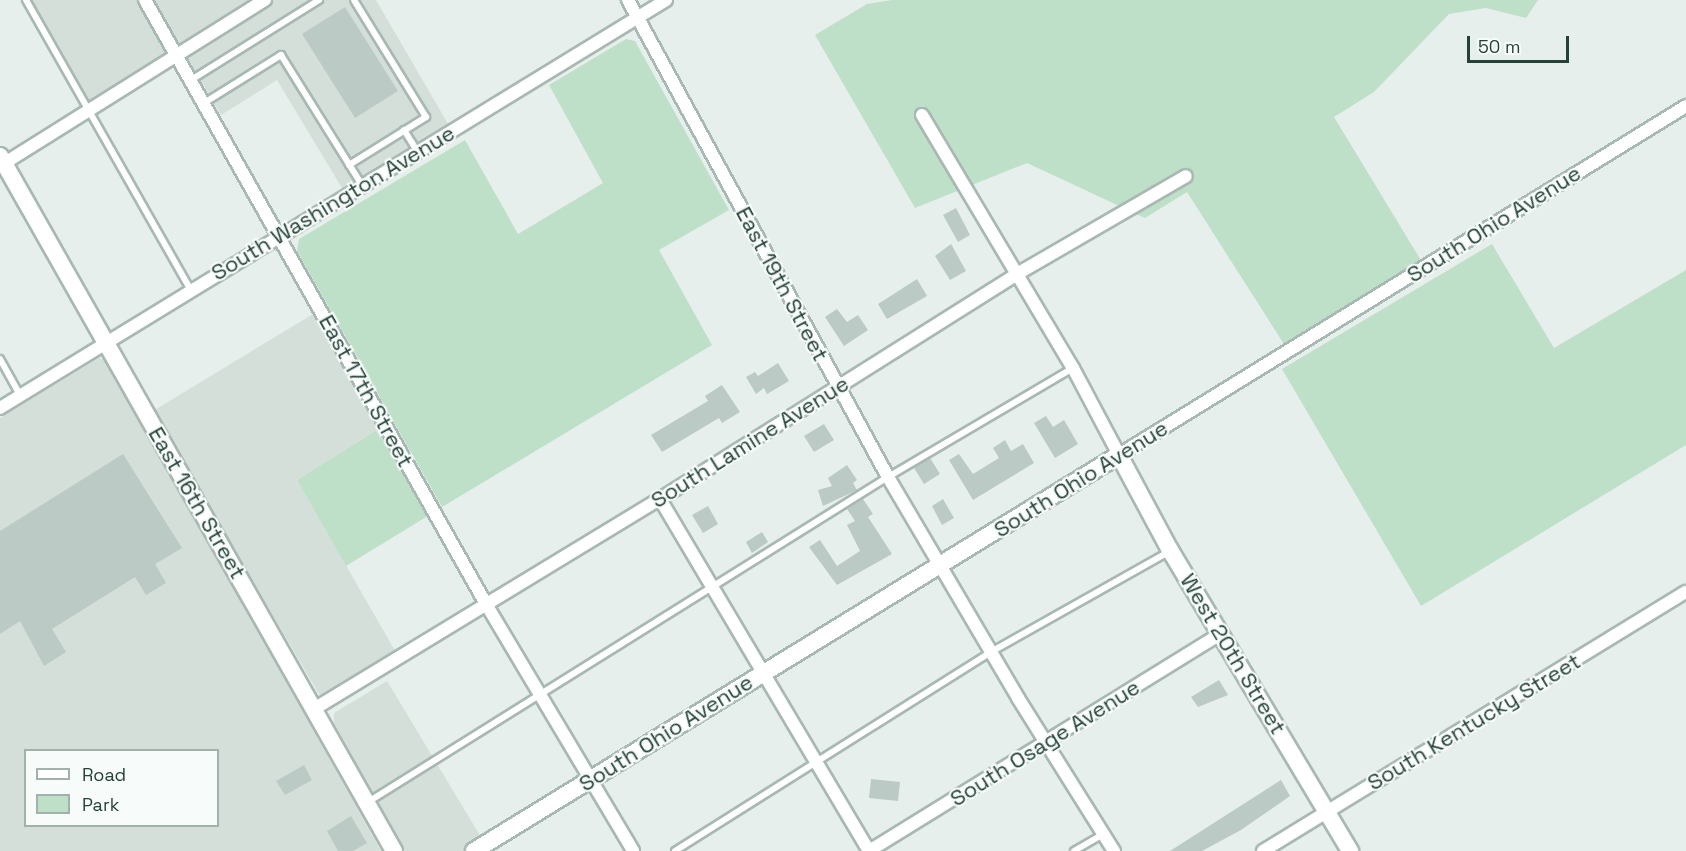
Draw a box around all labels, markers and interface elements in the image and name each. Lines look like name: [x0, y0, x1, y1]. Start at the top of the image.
scale bar: [1470, 24, 1572, 62]
text: 50 m: [1478, 35, 1520, 58]
street label: South Washington Avenue: [206, 120, 460, 286]
street label: South Ohio Avenue: [1402, 160, 1586, 288]
street label: East 19th Street: [730, 202, 834, 366]
street label: East 17th Street: [313, 310, 419, 472]
street label: South Lamine Avenue: [646, 370, 854, 514]
street label: South Ohio Avenue: [989, 415, 1173, 543]
street label: East 16th Street: [143, 422, 251, 584]
street label: West 20th Street: [1175, 569, 1291, 739]
street label: South Kentucky Street: [1363, 648, 1585, 796]
street label: South Ohio Avenue: [574, 669, 758, 797]
street label: South Osage Avenue: [945, 674, 1145, 812]
legend: [24, 749, 219, 827]
text: Road: [82, 763, 126, 786]
text: Park: [82, 793, 119, 816]

